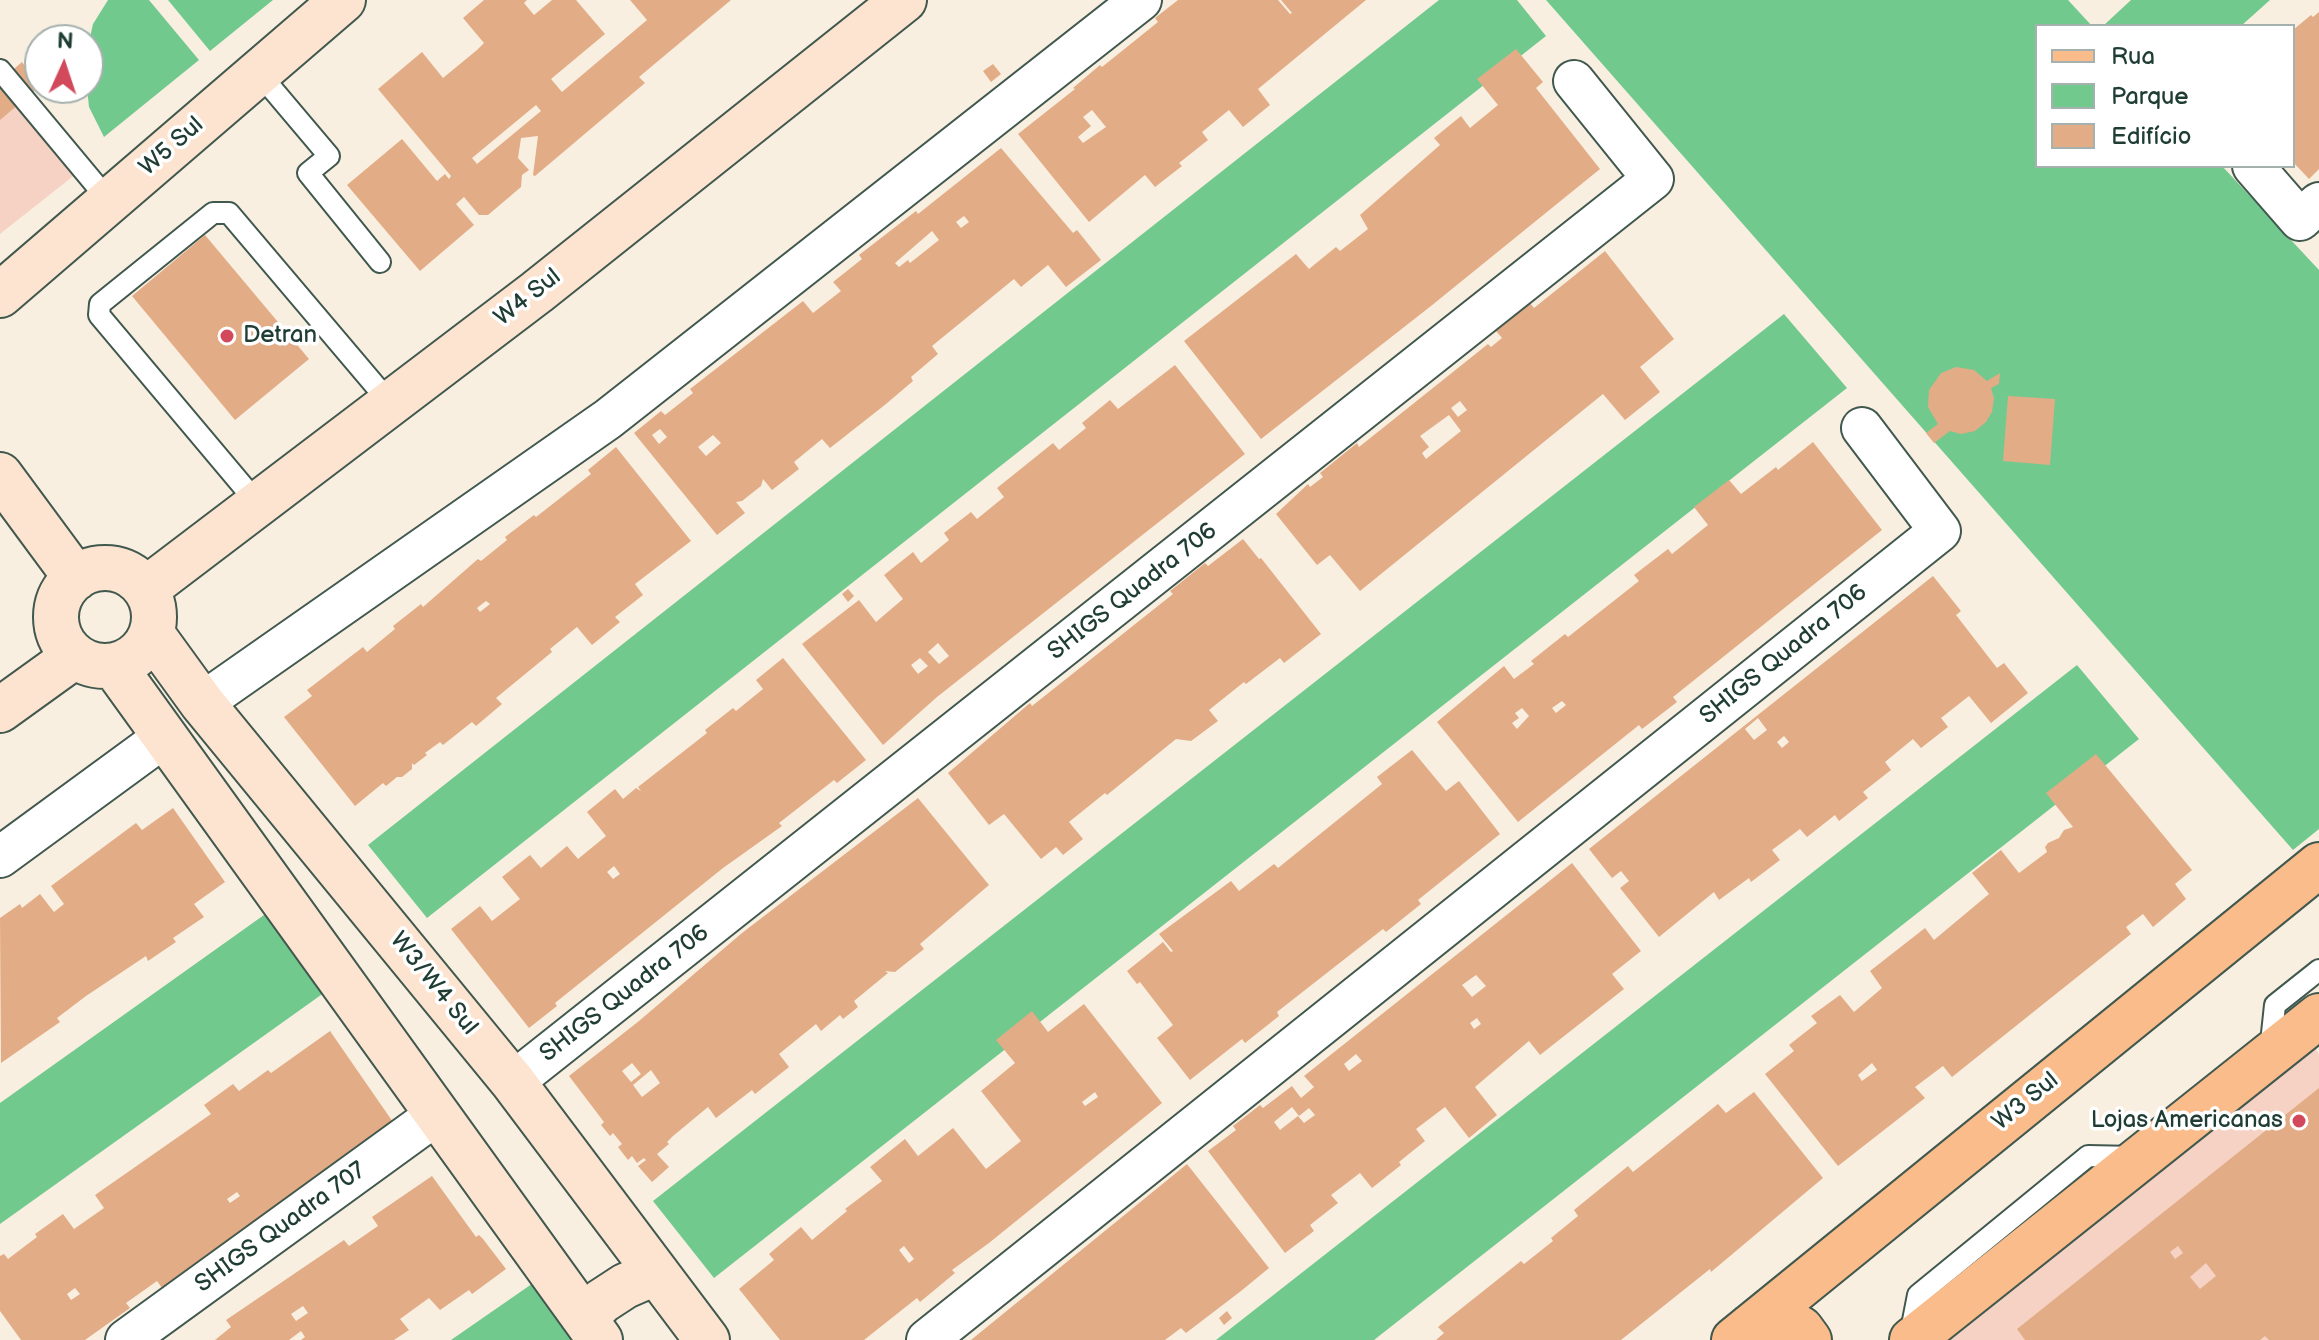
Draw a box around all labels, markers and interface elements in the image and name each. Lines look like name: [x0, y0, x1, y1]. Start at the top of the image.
north arrow: [24, 24, 104, 104]
legend: [2035, 24, 2295, 168]
text: N: [56, 28, 74, 55]
text: Rua: [2111, 42, 2155, 71]
text: Parque: [2111, 82, 2189, 111]
street label: W5 Sul: [134, 111, 210, 183]
text: Edifício: [2111, 122, 2191, 151]
street label: W4 Sul: [489, 263, 567, 333]
place label: Detran: [243, 322, 317, 350]
marker: Detran: [218, 327, 236, 345]
street label: SHIGS Quadra 706: [1043, 517, 1223, 667]
street label: SHIGS Quadra 706: [1695, 579, 1873, 731]
street label: SHIGS Quadra 706: [535, 919, 715, 1069]
street label: W3/W4 Sul: [383, 927, 483, 1041]
street label: W3 Sul: [1987, 1067, 2065, 1137]
place label: Lojas Americanas: [2091, 1107, 2283, 1135]
marker: Lojas Americanas: [2290, 1112, 2308, 1130]
street label: SHIGS Quadra 707: [190, 1156, 372, 1300]

